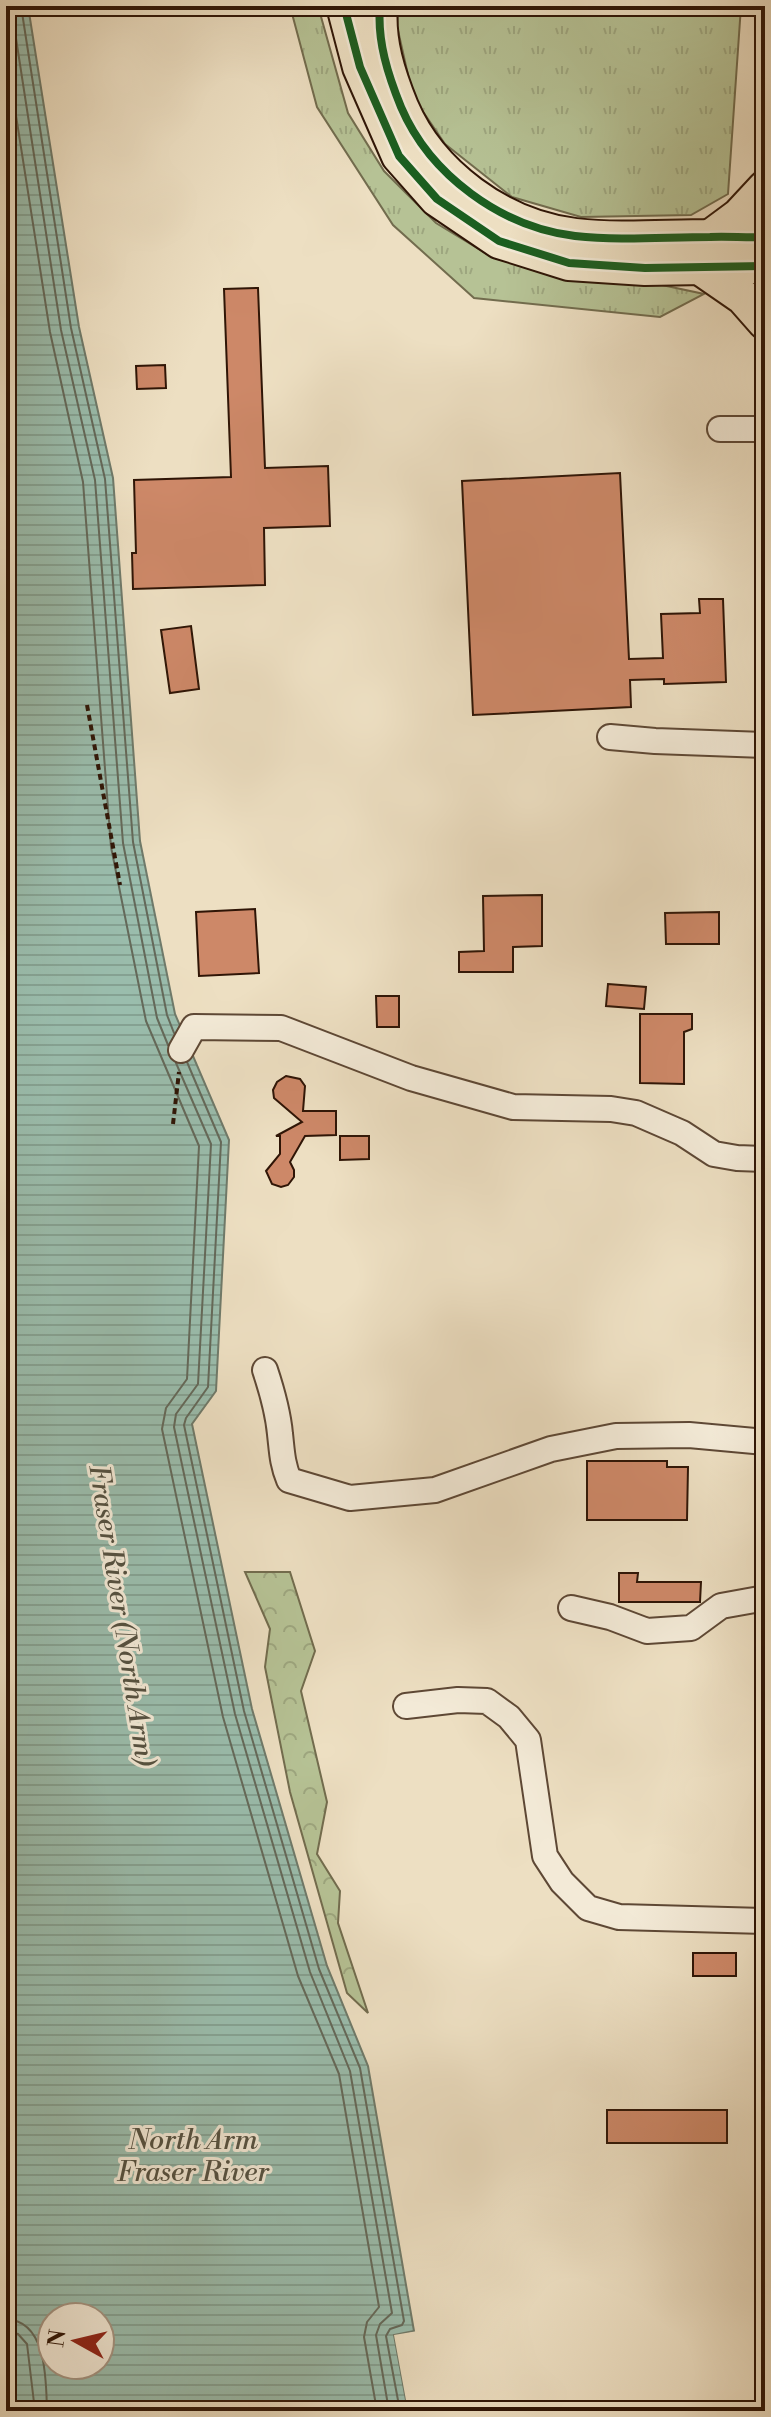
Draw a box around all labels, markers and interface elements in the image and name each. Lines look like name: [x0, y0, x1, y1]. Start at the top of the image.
water label: Fraser River (North Arm): [80, 1462, 163, 1769]
water label: North Arm Fraser River: [117, 2123, 270, 2190]
north arrow: [36, 2301, 116, 2381]
text: N: [43, 2327, 72, 2349]

